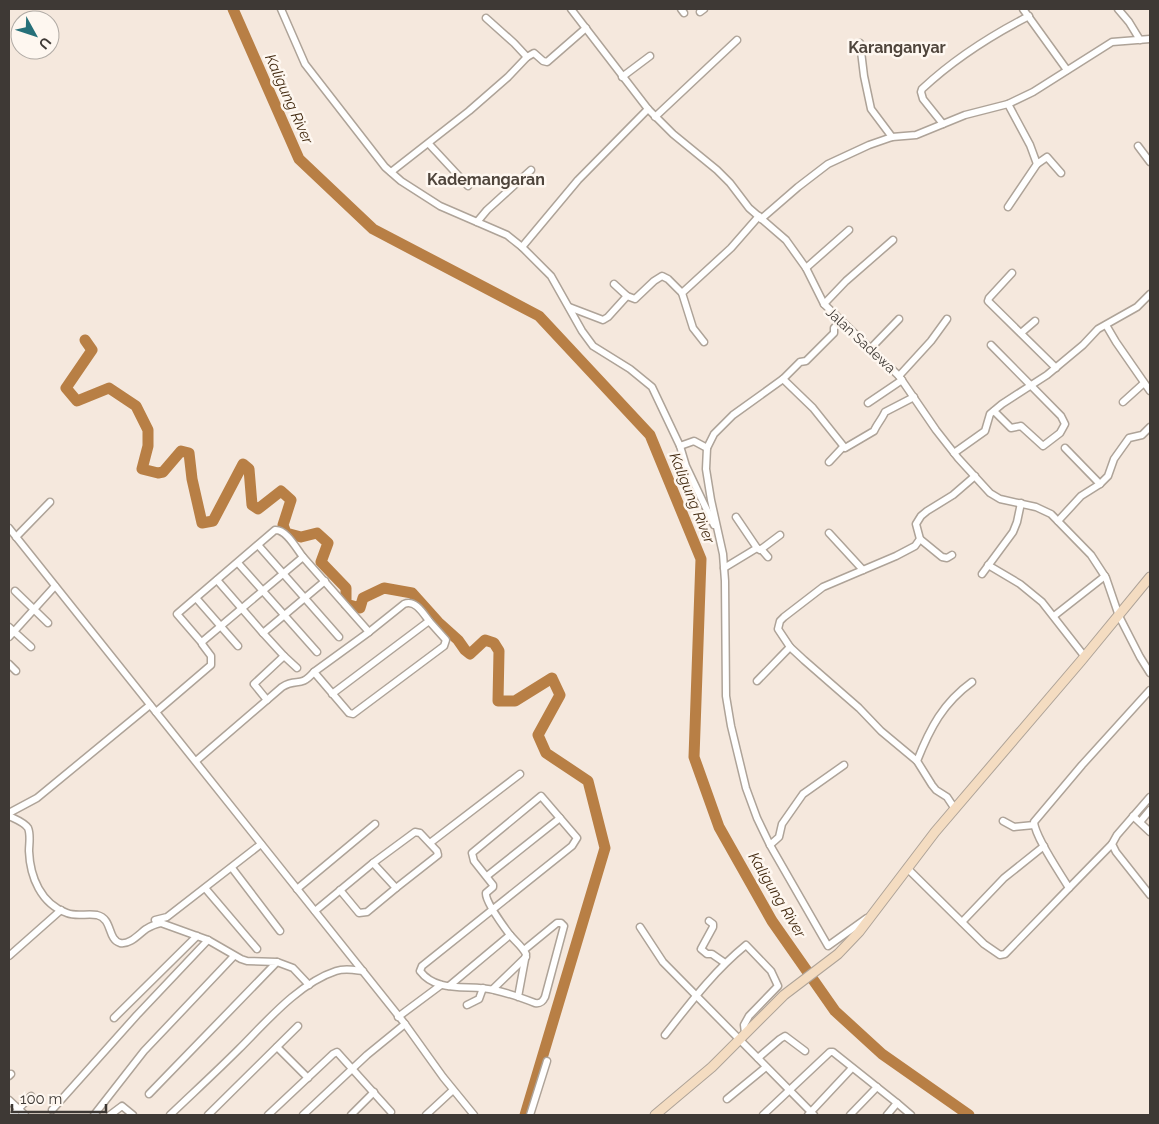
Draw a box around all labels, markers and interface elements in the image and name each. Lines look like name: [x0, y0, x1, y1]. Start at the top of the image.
north arrow: [10, 10, 60, 60]
text: U: [35, 34, 54, 53]
district label: Karanganyar: [848, 38, 946, 57]
water label: Kaligung River: [261, 51, 317, 147]
district label: Kademangaran: [427, 170, 545, 189]
street label: Jalan Sadewa: [823, 304, 899, 376]
water label: Kaligung River: [666, 450, 719, 547]
water label: Kaligung River: [745, 849, 810, 942]
scale bar: [12, 1082, 106, 1114]
text: 100 m: [20, 1090, 62, 1108]

